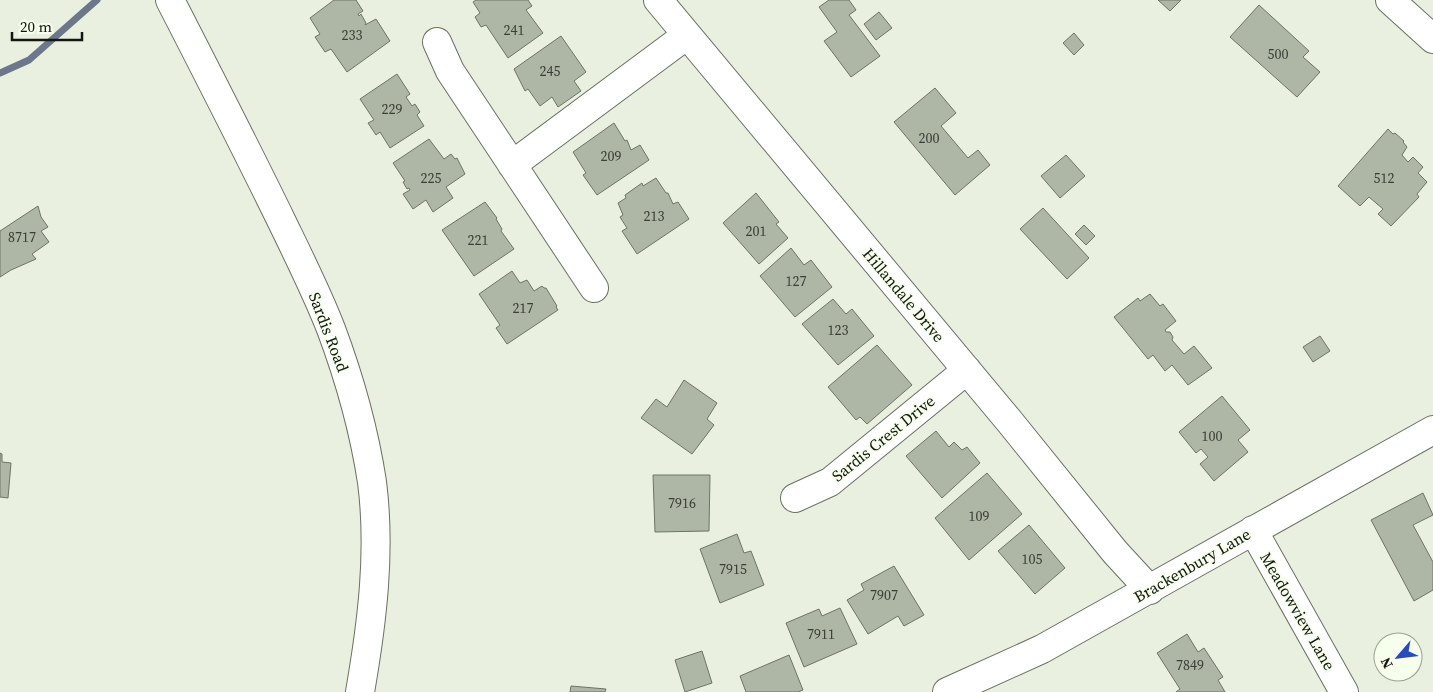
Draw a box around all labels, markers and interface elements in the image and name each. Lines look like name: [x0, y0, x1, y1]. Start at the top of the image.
scale bar: [12, 10, 82, 42]
text: 20 m: [20, 16, 52, 37]
house number: 241: [504, 20, 525, 40]
house number: 233: [342, 25, 363, 45]
house number: 500: [1268, 44, 1289, 64]
house number: 245: [540, 61, 561, 81]
house number: 229: [382, 99, 403, 119]
house number: 200: [919, 128, 940, 148]
house number: 209: [601, 146, 622, 166]
house number: 225: [421, 168, 442, 188]
house number: 512: [1374, 168, 1395, 188]
house number: 213: [644, 206, 665, 226]
house number: 201: [746, 221, 767, 241]
house number: 8717: [8, 227, 36, 247]
house number: 221: [468, 230, 489, 250]
street label: Hillandale Drive: [858, 243, 950, 347]
house number: 127: [786, 271, 807, 291]
street label: Sardis Road: [304, 289, 354, 375]
house number: 217: [513, 298, 534, 318]
house number: 123: [828, 320, 849, 340]
street label: Sardis Crest Drive: [827, 390, 939, 486]
house number: 100: [1202, 426, 1223, 446]
house number: 7916: [668, 493, 696, 513]
house number: 109: [969, 506, 990, 526]
street label: Brackenbury Lane: [1130, 523, 1254, 607]
street label: Meadowview Lane: [1255, 548, 1341, 674]
house number: 105: [1022, 549, 1043, 569]
house number: 7915: [719, 559, 747, 579]
house number: 7907: [870, 585, 898, 605]
house number: 7911: [807, 624, 835, 644]
north arrow: [1373, 632, 1423, 682]
text: N: [1375, 654, 1398, 672]
house number: 7849: [1176, 655, 1204, 675]

